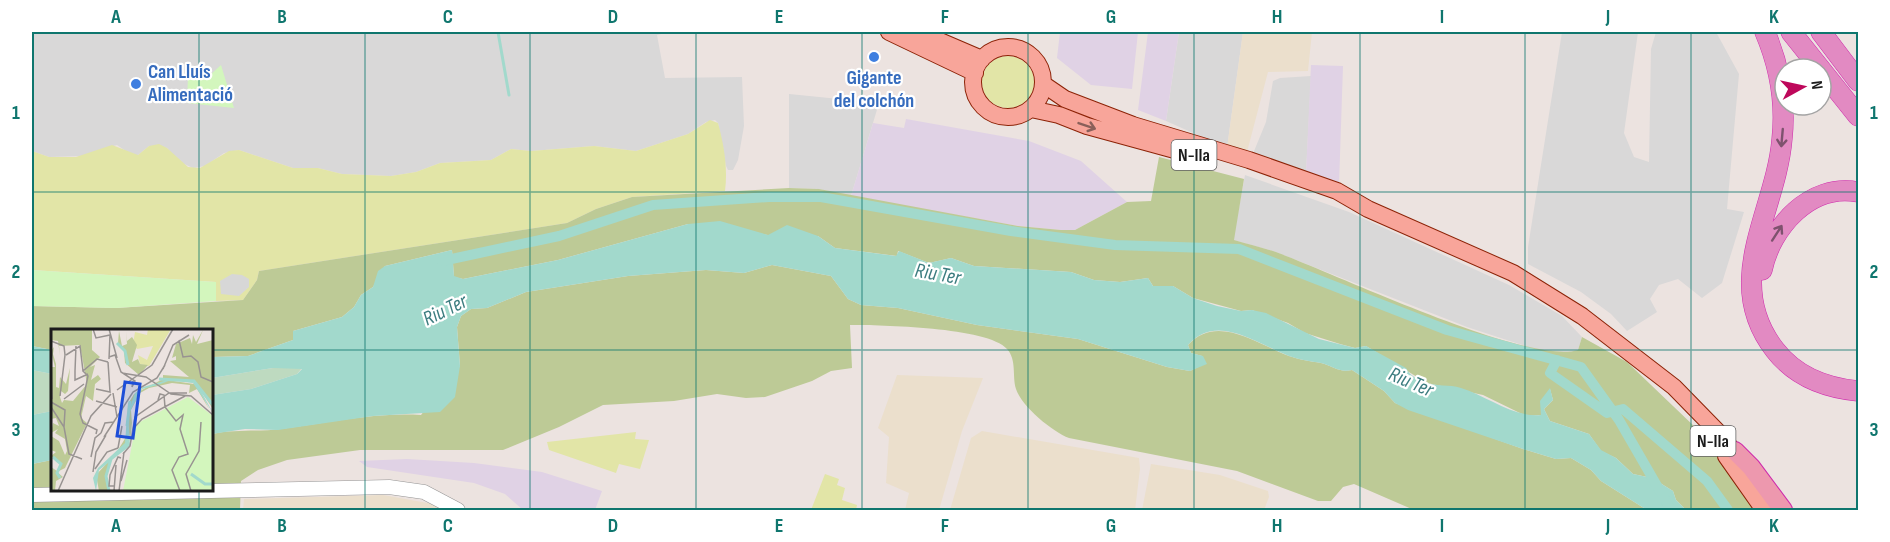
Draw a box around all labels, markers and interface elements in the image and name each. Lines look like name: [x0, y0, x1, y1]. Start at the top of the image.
text: A: [110, 5, 121, 29]
text: B: [277, 5, 287, 29]
text: C: [443, 5, 453, 29]
text: D: [608, 5, 618, 29]
text: E: [775, 5, 783, 29]
text: F: [941, 5, 949, 29]
text: G: [1106, 5, 1116, 29]
text: H: [1272, 5, 1282, 29]
text: I: [1440, 5, 1444, 29]
text: J: [1605, 5, 1610, 29]
text: K: [1769, 5, 1779, 29]
marker: Gigante del colchón: [867, 50, 881, 64]
north arrow: [1773, 57, 1833, 117]
place label: Can Lluís Alimentació: [147, 60, 233, 107]
place label: Gigante del colchón: [834, 66, 914, 113]
marker: Can Lluís Alimentació: [129, 77, 143, 91]
text: N: [1806, 80, 1826, 91]
text: 1: [12, 101, 20, 125]
text: 1: [1870, 101, 1878, 125]
one-way arrow: [1077, 121, 1095, 132]
one-way arrow: [1776, 128, 1787, 148]
road number: N-IIa: [1172, 140, 1216, 170]
one-way arrow: [1771, 224, 1784, 241]
water label: Riu Ter: [913, 258, 964, 291]
text: 2: [12, 260, 20, 284]
text: 2: [1870, 260, 1878, 284]
water label: Riu Ter: [419, 288, 472, 331]
inset map: [51, 329, 213, 491]
water label: Riu Ter: [1385, 361, 1438, 403]
text: 3: [12, 418, 21, 442]
text: 3: [1870, 418, 1879, 442]
road number: N-IIa: [1690, 426, 1736, 456]
text: A: [110, 514, 121, 538]
text: B: [277, 514, 287, 538]
text: C: [443, 514, 453, 538]
text: D: [608, 514, 618, 538]
text: E: [775, 514, 783, 538]
text: F: [941, 514, 949, 538]
text: G: [1106, 514, 1116, 538]
text: H: [1272, 514, 1282, 538]
text: I: [1440, 514, 1444, 538]
text: J: [1605, 514, 1610, 538]
text: K: [1769, 514, 1779, 538]

